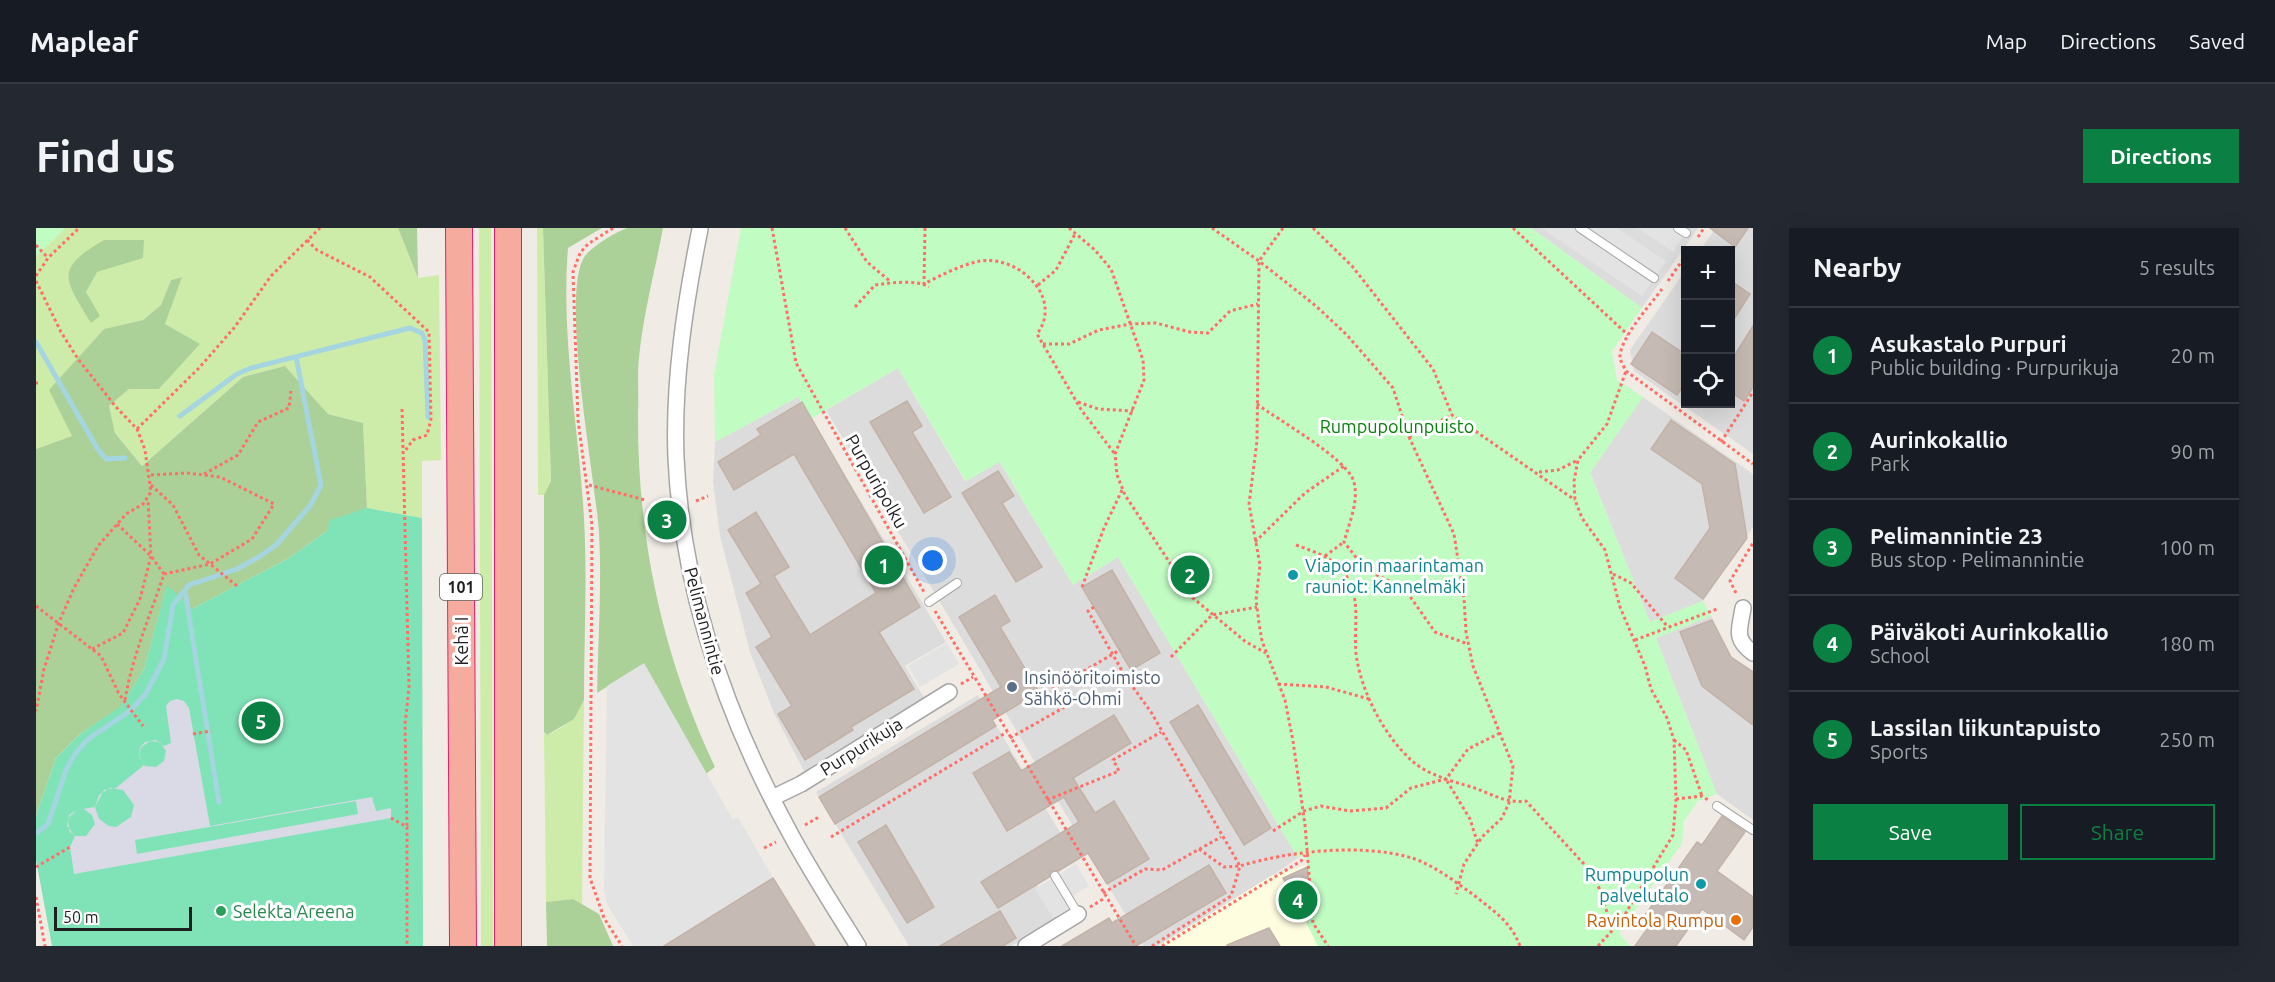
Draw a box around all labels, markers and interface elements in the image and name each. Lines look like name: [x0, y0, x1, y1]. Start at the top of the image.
text: Mapleaf: [30, 26, 138, 57]
text: Map: [1986, 29, 2027, 53]
text: Directions: [2060, 29, 2156, 53]
text: Saved: [2189, 29, 2245, 53]
button: Directions: [2083, 129, 2239, 183]
text: Find us: [36, 133, 175, 180]
map controls: [1681, 246, 1735, 408]
button: +: [1681, 246, 1735, 300]
text: Nearby: [1813, 253, 1901, 282]
text: 5 results: [2139, 256, 2215, 279]
button: −: [1681, 300, 1735, 354]
text: Asukastalo Purpuri: [1870, 331, 2067, 356]
text: 1: [1827, 344, 1838, 367]
text: 20 m: [2171, 344, 2215, 367]
button: locate: [1681, 354, 1735, 408]
text: Public building · Purpurikuja: [1870, 356, 2119, 379]
park label: Rumpupolunpuisto: [1320, 416, 1474, 436]
text: Aurinkokallio: [1870, 427, 2008, 452]
street label: Purpuripolku: [842, 431, 912, 531]
text: 2: [1827, 440, 1838, 463]
text: 90 m: [2171, 440, 2215, 463]
text: Park: [1870, 452, 1910, 475]
pin: 3: [648, 498, 686, 542]
text: Pelimannintie 23: [1870, 523, 2043, 548]
text: 3: [1827, 536, 1838, 559]
text: 100 m: [2159, 536, 2215, 559]
pin: 1: [864, 542, 904, 588]
your location: [918, 546, 947, 575]
text: Bus stop · Pelimannintie: [1870, 548, 2084, 571]
pin: 2: [1170, 552, 1210, 598]
place label: Viaporin maarintaman rauniot: Kannelmäki: [1305, 555, 1484, 596]
street label: Pelimannintie: [681, 565, 729, 677]
marker: Viaporin maarintaman rauniot: Kannelmäki: [1286, 568, 1300, 582]
road number: 101: [440, 574, 482, 600]
street label: Kehä I: [451, 617, 471, 665]
text: Päiväkoti Aurinkokallio: [1870, 619, 2109, 644]
text: 4: [1827, 632, 1838, 655]
text: 180 m: [2159, 632, 2215, 655]
text: School: [1870, 644, 1930, 667]
place label: Insinööritoimisto Sähkö-Ohmi: [1024, 667, 1161, 708]
marker: Insinööritoimisto Sähkö-Ohmi: [1005, 680, 1019, 694]
pin: 5: [242, 698, 280, 744]
street label: Purpurikuja: [816, 713, 906, 779]
text: Lassilan liikuntapuisto: [1870, 715, 2101, 740]
text: 5: [1827, 728, 1838, 751]
text: 250 m: [2159, 728, 2215, 751]
text: Sports: [1870, 740, 1928, 763]
button: Save: [1813, 804, 2008, 860]
button: Share: [2020, 804, 2215, 860]
place label: Rumpupolun palvelutalo: [1585, 864, 1689, 905]
marker: Rumpupolun palvelutalo: [1694, 877, 1708, 891]
pin: 4: [1278, 878, 1318, 922]
place label: Selekta Areena: [233, 901, 354, 921]
scale bar: [54, 904, 192, 932]
marker: Selekta Areena: [214, 904, 228, 918]
text: 50 m: [63, 908, 99, 926]
place label: Ravintola Rumpu: [1587, 910, 1724, 930]
marker: Ravintola Rumpu: [1729, 913, 1743, 927]

